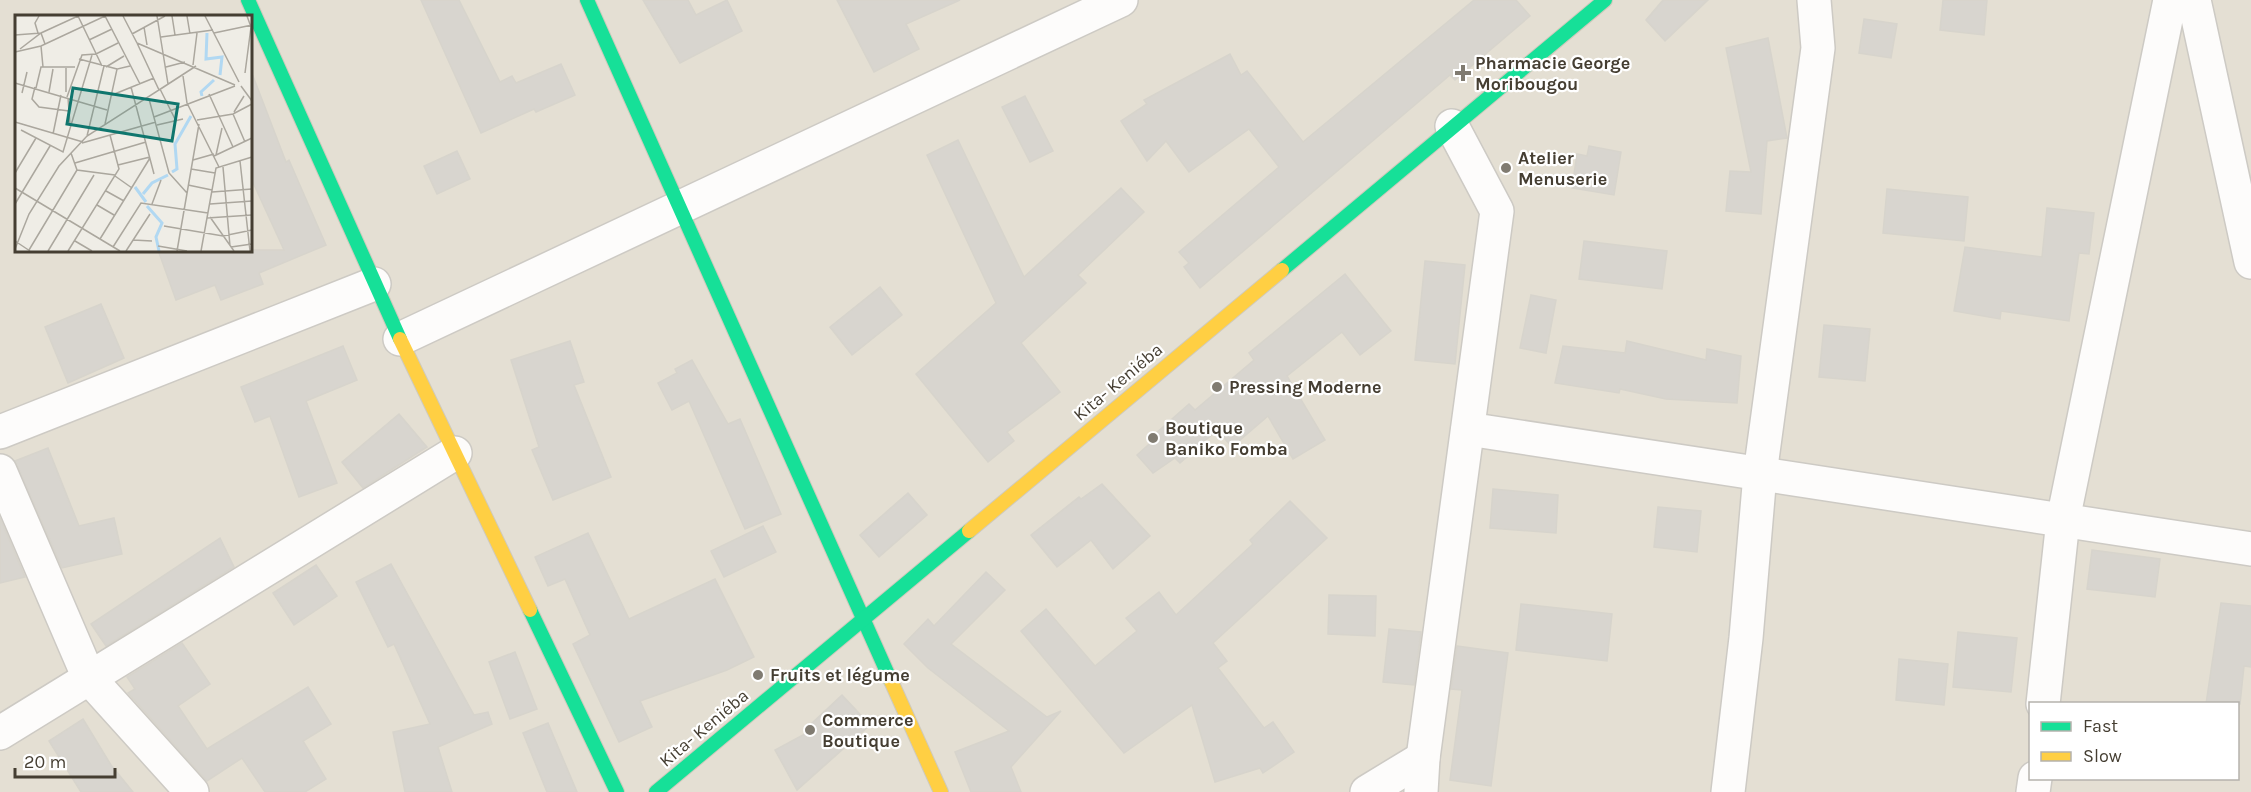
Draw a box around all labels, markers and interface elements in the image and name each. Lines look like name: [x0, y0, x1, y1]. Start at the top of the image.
inset map: [15, 15, 252, 252]
place label: Pharmacie George Moribougou: [1475, 52, 1630, 95]
marker: Pharmacie George Moribougou: [1456, 66, 1470, 80]
place label: Atelier Menuserie: [1518, 147, 1607, 190]
marker: Atelier Menuserie: [1499, 161, 1513, 175]
street label: Kita- Keniéba: [1069, 338, 1167, 426]
place label: Pressing Moderne: [1229, 376, 1382, 398]
marker: Pressing Moderne: [1210, 380, 1224, 394]
place label: Boutique Baniko Fomba: [1165, 417, 1288, 460]
marker: Boutique Baniko Fomba: [1146, 431, 1160, 445]
place label: Fruits et légume: [770, 664, 910, 686]
marker: Fruits et légume: [751, 668, 765, 682]
street label: Kita- Keniéba: [655, 684, 753, 772]
legend: [2029, 702, 2239, 780]
place label: Commerce Boutique: [822, 709, 913, 752]
text: Fast: [2083, 715, 2118, 737]
marker: Commerce Boutique: [803, 723, 817, 737]
scale bar: [15, 741, 116, 779]
text: Slow: [2083, 745, 2122, 767]
text: 20 m: [24, 751, 66, 773]

